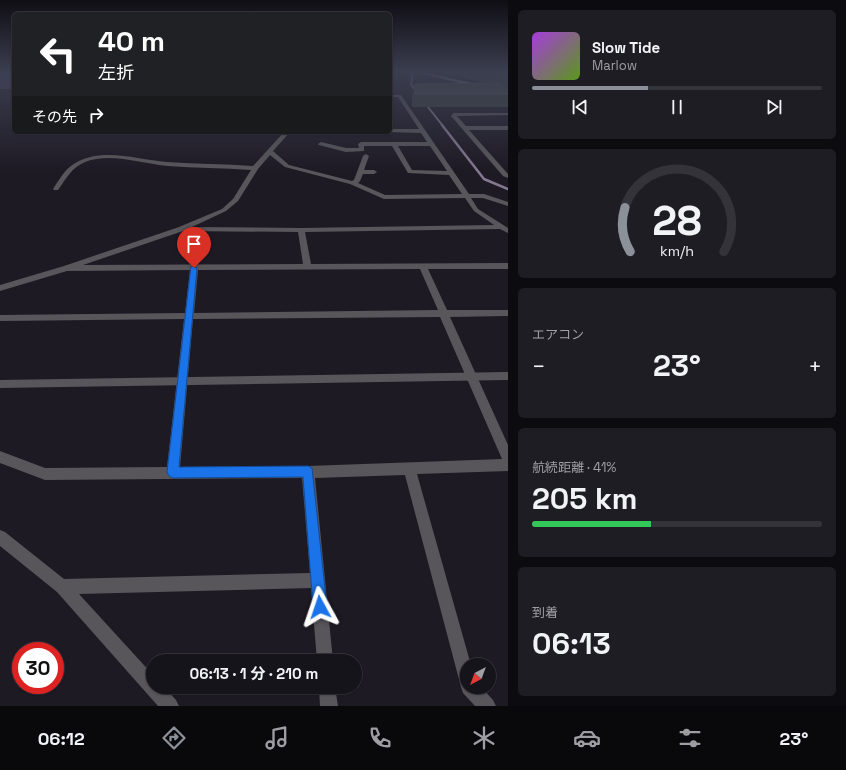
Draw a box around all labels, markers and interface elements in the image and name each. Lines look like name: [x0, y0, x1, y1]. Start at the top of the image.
text: 40 m: [98, 23, 165, 59]
icon: left: [32, 28, 84, 80]
text: Slow Tide: [592, 38, 660, 57]
text: Marlow: [592, 57, 637, 74]
text: 左折: [98, 61, 134, 84]
icon: previous: [569, 96, 591, 118]
icon: pause: [666, 96, 688, 118]
icon: next: [763, 96, 785, 118]
icon: right: [85, 104, 107, 126]
text: その先: [32, 107, 77, 126]
text: 28: [652, 194, 702, 247]
pin: [177, 227, 211, 268]
icon: arrive: [183, 233, 205, 255]
text: km/h: [660, 241, 694, 259]
text: エアコン: [532, 326, 584, 343]
text: 23°: [653, 346, 701, 385]
text: −: [532, 352, 546, 380]
text: +: [808, 352, 822, 380]
text: 航続距離 · 41%: [532, 459, 616, 476]
text: 205 km: [532, 479, 637, 518]
position arrow: [299, 586, 341, 628]
text: 到着: [532, 604, 558, 621]
text: 06:13: [532, 624, 611, 663]
speed limit sign: 30: [12, 642, 64, 694]
north arrow: [460, 658, 496, 694]
map controls: [460, 658, 496, 694]
text: 06:13 · 1 分 · 210 m: [190, 664, 318, 683]
icon: directions: [160, 724, 188, 752]
icon: music: [263, 724, 291, 752]
icon: phone: [366, 724, 394, 752]
icon: climate: [470, 724, 498, 752]
icon: car: [573, 724, 601, 752]
icon: filters: [676, 724, 704, 752]
text: 06:12: [38, 727, 85, 750]
text: 23°: [780, 727, 808, 750]

